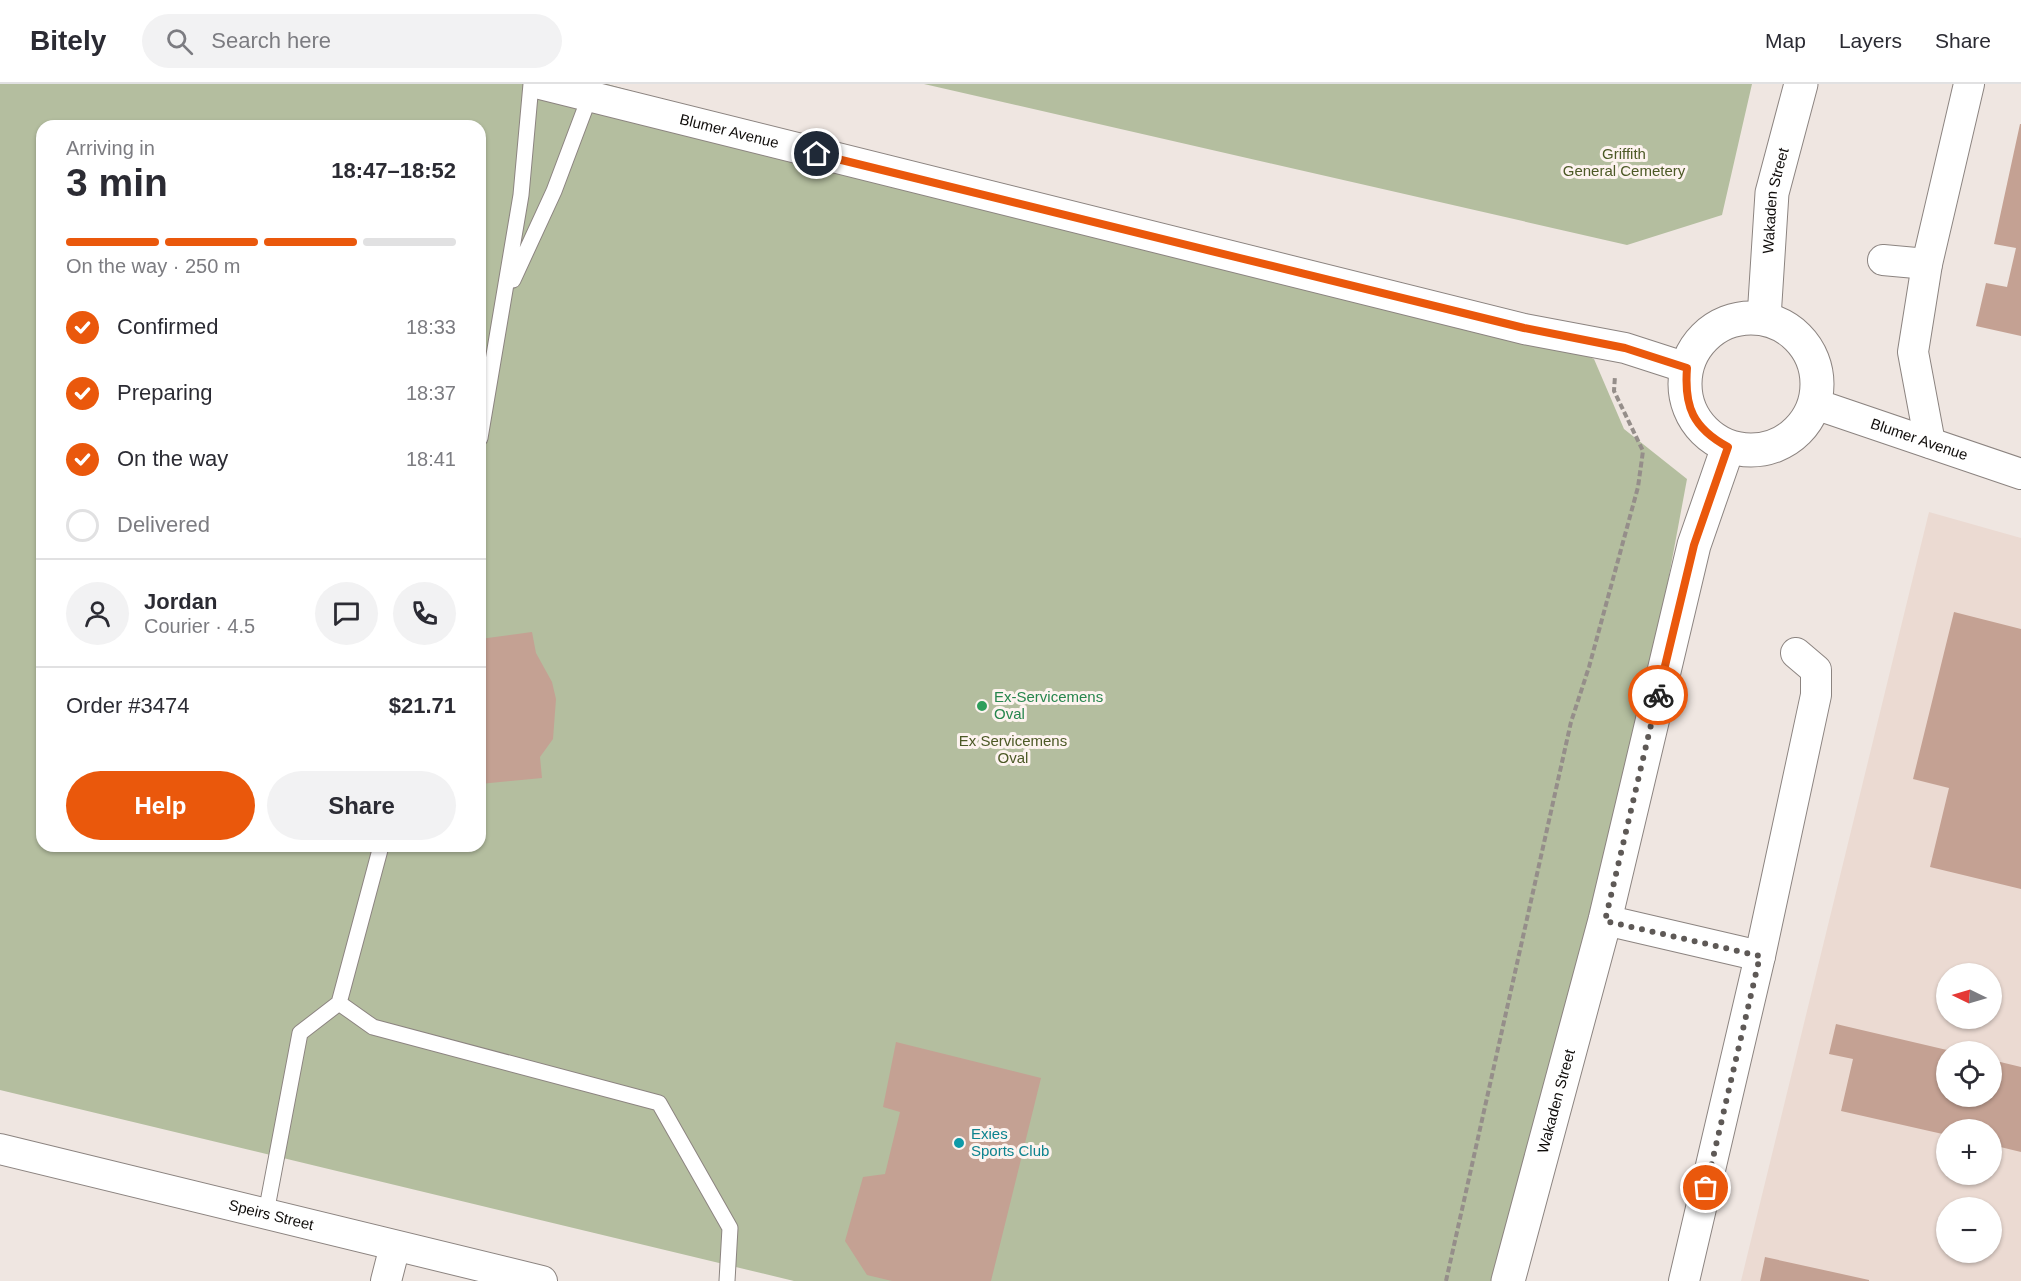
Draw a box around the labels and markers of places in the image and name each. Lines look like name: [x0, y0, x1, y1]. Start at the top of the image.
pin: [791, 128, 842, 179]
place label: Ex-Servicemens Oval: [994, 688, 1103, 722]
marker: Ex-Servicemens Oval: [975, 699, 989, 713]
place label: Exies Sports Club: [971, 1125, 1049, 1159]
marker: Exies Sports Club: [952, 1136, 966, 1150]
pin: [1680, 1162, 1731, 1213]

